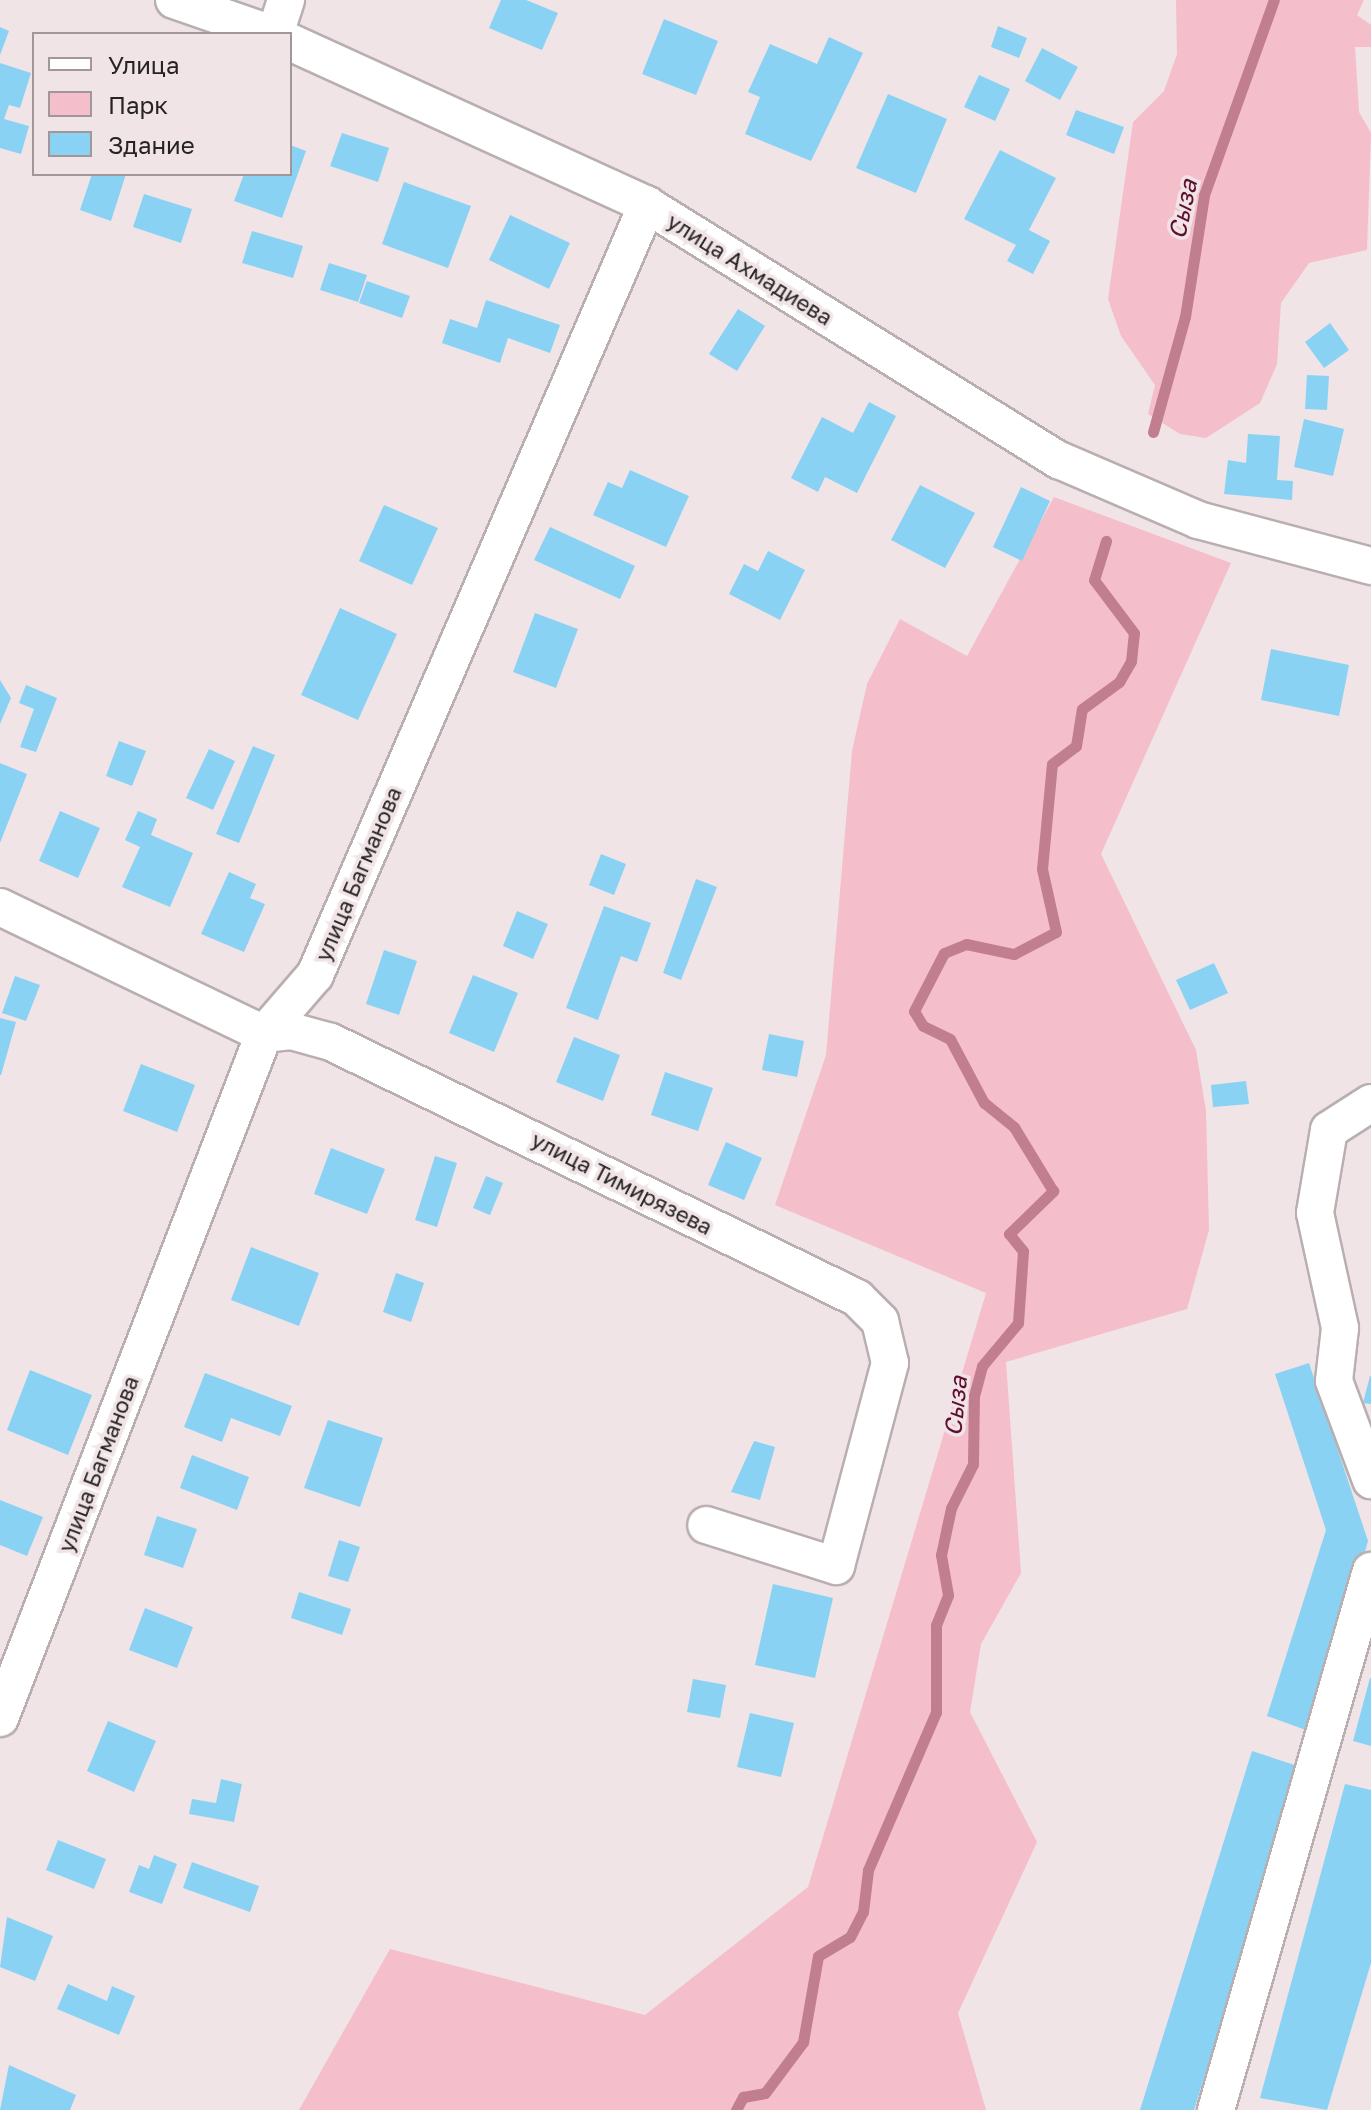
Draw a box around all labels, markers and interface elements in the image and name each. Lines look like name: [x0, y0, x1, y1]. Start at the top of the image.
legend: [32, 32, 292, 176]
text: Улица: [108, 50, 180, 79]
text: Парк: [108, 90, 168, 119]
text: Здание: [108, 130, 195, 159]
water label: Сыза: [1162, 177, 1202, 241]
street label: улица Ахмадиева: [662, 208, 838, 330]
street label: улица Багманова: [309, 783, 407, 965]
street label: улица Тимирязева: [527, 1126, 717, 1240]
street label: улица Багманова: [52, 1372, 144, 1556]
water label: Сыза: [938, 1375, 972, 1437]

